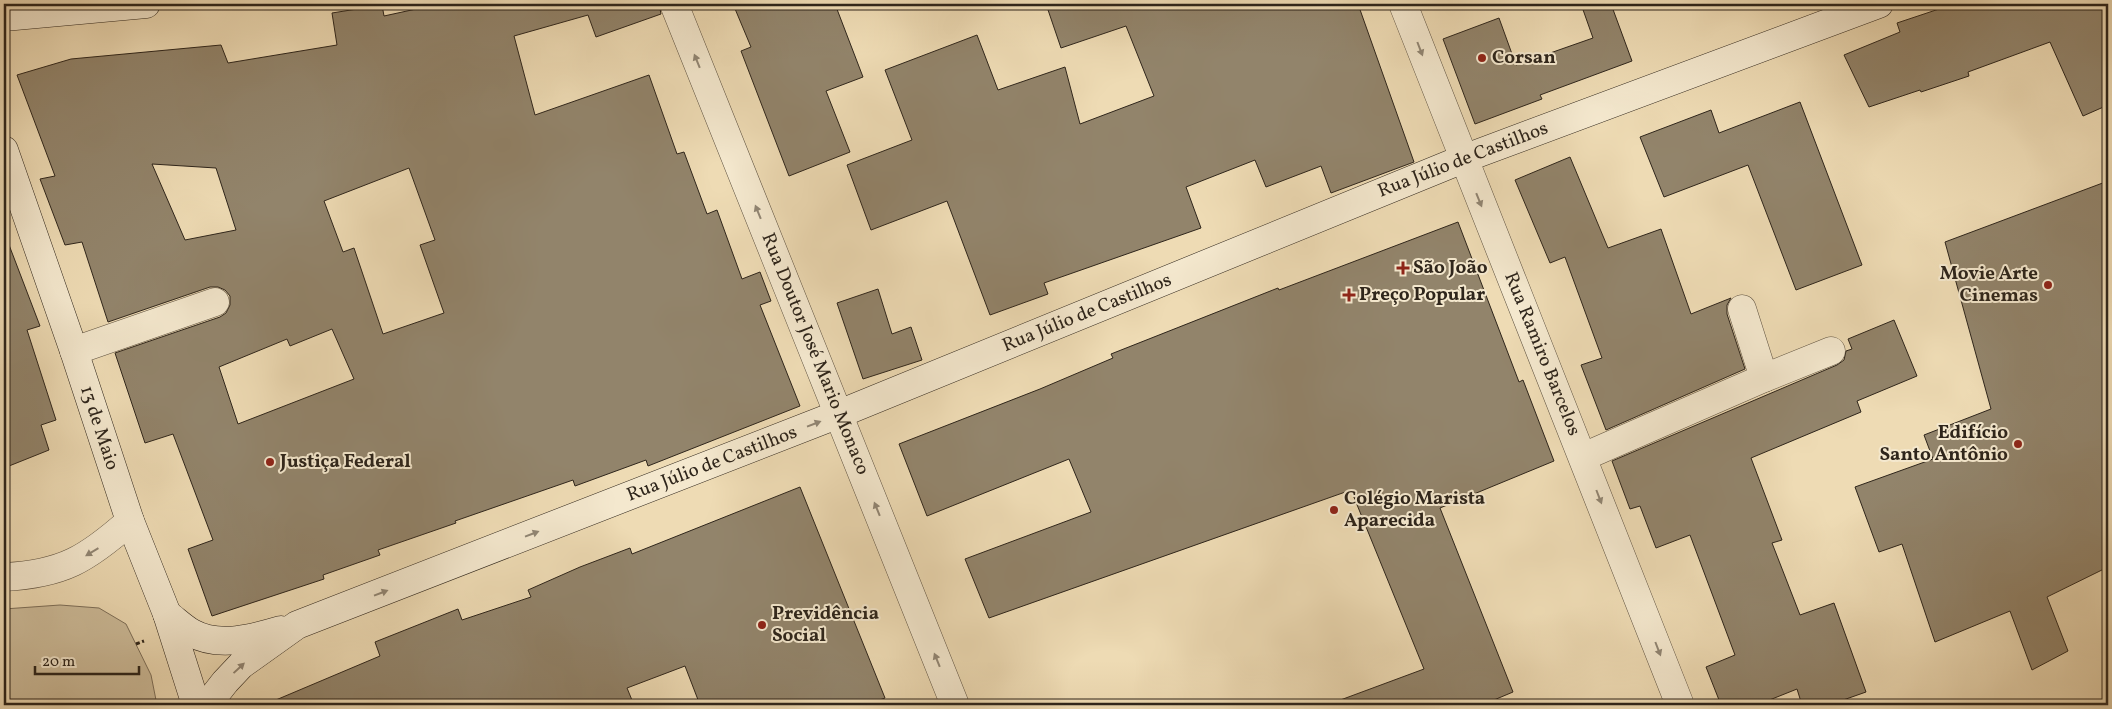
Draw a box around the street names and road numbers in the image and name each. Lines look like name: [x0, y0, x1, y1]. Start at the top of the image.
street label: Rua Júlio de Castilhos: [1374, 116, 1552, 204]
street label: Rua Doutor José Mario Monaco: [754, 229, 876, 479]
street label: Rua Júlio de Castilhos: [998, 267, 1176, 359]
street label: Rua Ramiro Barcelos: [1497, 268, 1587, 440]
street label: 13 de Maio: [73, 382, 125, 474]
street label: Rua Júlio de Castilhos: [623, 420, 801, 508]

